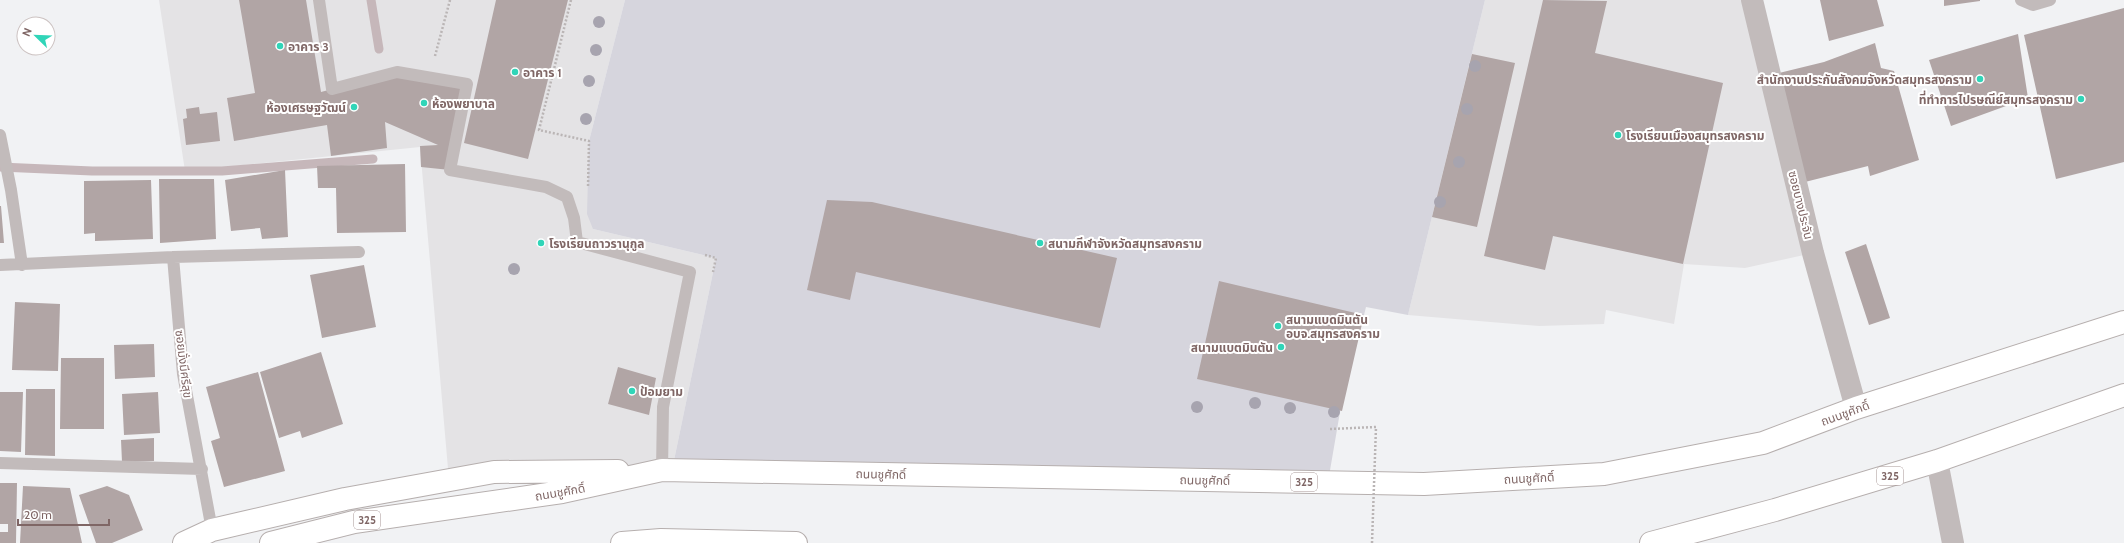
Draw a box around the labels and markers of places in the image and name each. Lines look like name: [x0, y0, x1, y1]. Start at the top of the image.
place label: อาคาร 3: [288, 39, 329, 54]
marker: อาคาร 3: [275, 41, 285, 51]
place label: อาคาร 1: [523, 65, 562, 80]
marker: อาคาร 1: [510, 67, 520, 77]
place label: สำนักงานประกันสังคมจังหวัดสมุทรสงคราม: [1757, 72, 1972, 87]
marker: สำนักงานประกันสังคมจังหวัดสมุทรสงคราม: [1975, 74, 1985, 84]
place label: ที่ทำการไปรษณีย์สมุทรสงคราม: [1919, 90, 2073, 107]
marker: ที่ทำการไปรษณีย์สมุทรสงคราม: [2076, 94, 2086, 104]
place label: ห้องพยาบาล: [432, 96, 495, 111]
marker: ห้องพยาบาล: [419, 98, 429, 108]
place label: ห้องเศรษฐวัฒน์: [266, 100, 346, 115]
marker: ห้องเศรษฐวัฒน์: [349, 102, 359, 112]
place label: โรงเรียนเมืองสมุทรสงคราม: [1626, 128, 1764, 143]
marker: โรงเรียนเมืองสมุทรสงคราม: [1613, 130, 1623, 140]
place label: โรงเรียนถาวรานุกูล: [549, 236, 644, 252]
place label: สนามกีฬาจังหวัดสมุทรสงคราม: [1048, 236, 1202, 251]
marker: โรงเรียนถาวรานุกูล: [536, 238, 546, 248]
marker: สนามกีฬาจังหวัดสมุทรสงคราม: [1035, 238, 1045, 248]
place label: สนามแบดมินตัน อบจ.สมุทรสงคราม: [1286, 312, 1380, 341]
marker: สนามแบดมินตัน อบจ.สมุทรสงคราม: [1273, 321, 1283, 331]
place label: สนามแบตมินตัน: [1191, 340, 1273, 355]
marker: สนามแบตมินตัน: [1276, 342, 1286, 352]
place label: ป้อมยาม: [640, 384, 683, 399]
marker: ป้อมยาม: [627, 386, 637, 396]

